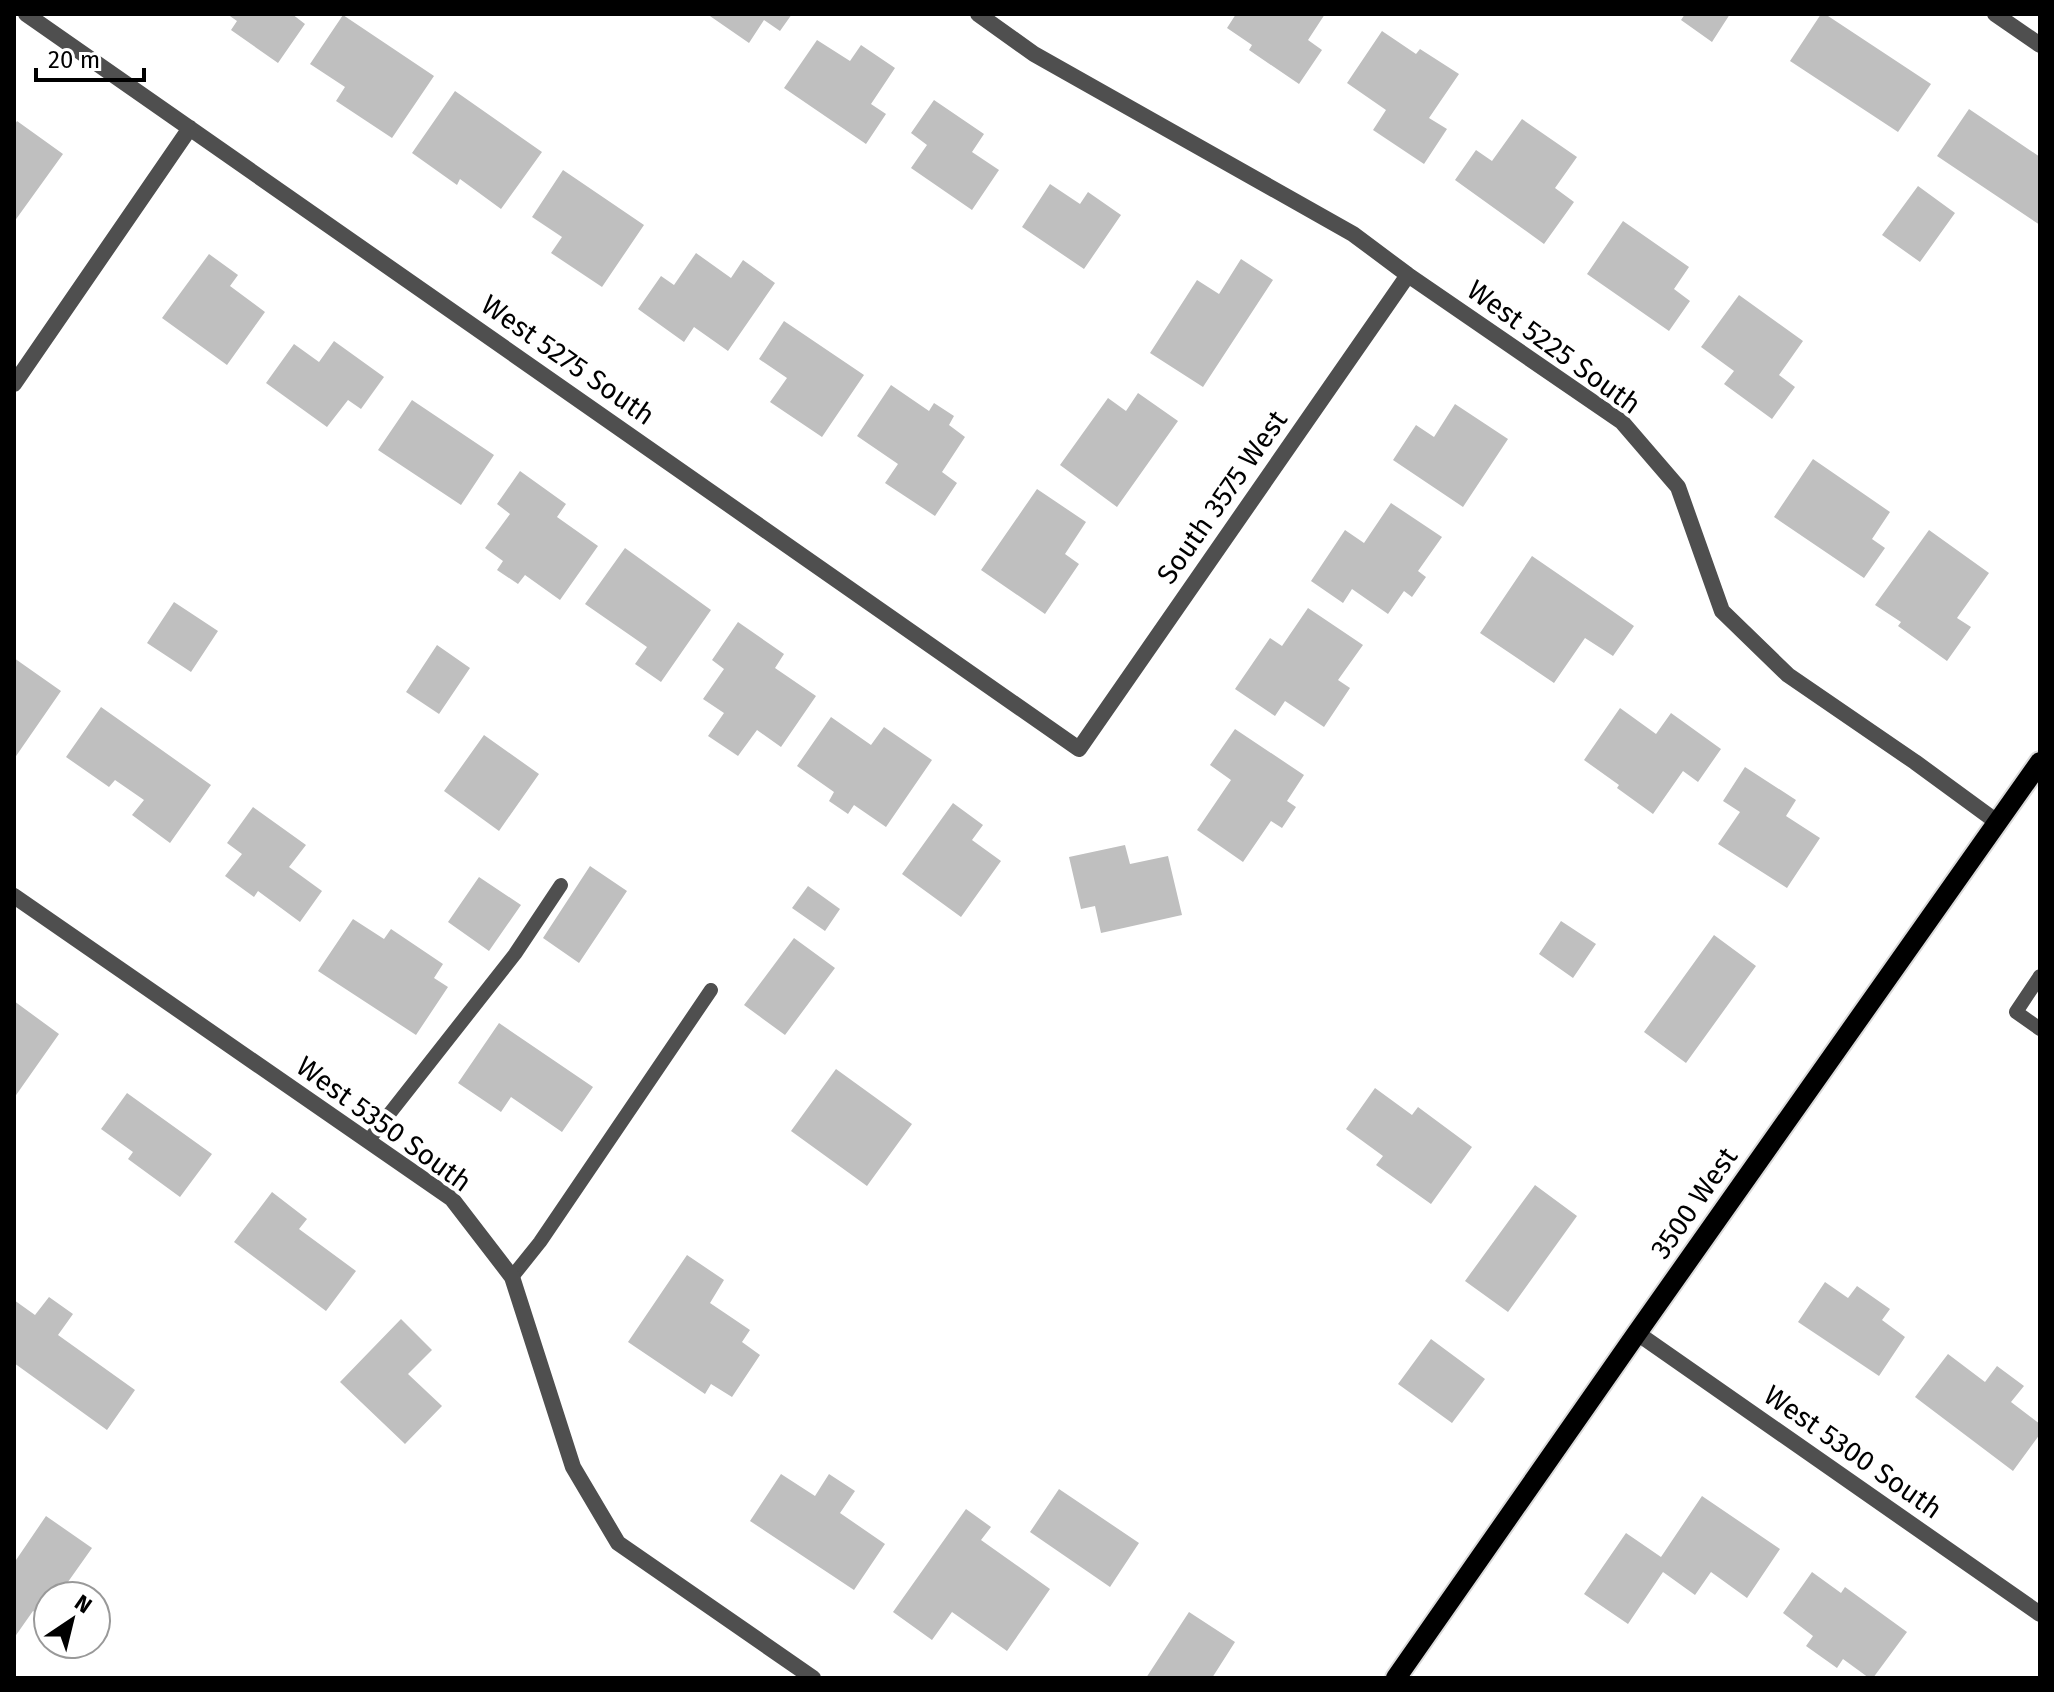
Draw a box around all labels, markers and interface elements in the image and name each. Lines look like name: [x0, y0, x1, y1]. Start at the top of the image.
scale bar: [36, 32, 144, 82]
text: 20 m: [48, 46, 100, 74]
street label: West 5225 South: [1461, 273, 1647, 421]
street label: West 5275 South: [475, 288, 661, 432]
street label: South 3575 West: [1150, 403, 1295, 590]
street label: West 5350 South: [290, 1050, 478, 1198]
street label: 3500 West: [1644, 1140, 1745, 1265]
street label: West 5300 South: [1758, 1378, 1948, 1526]
north arrow: [32, 1580, 112, 1660]
text: N: [69, 1589, 97, 1619]

